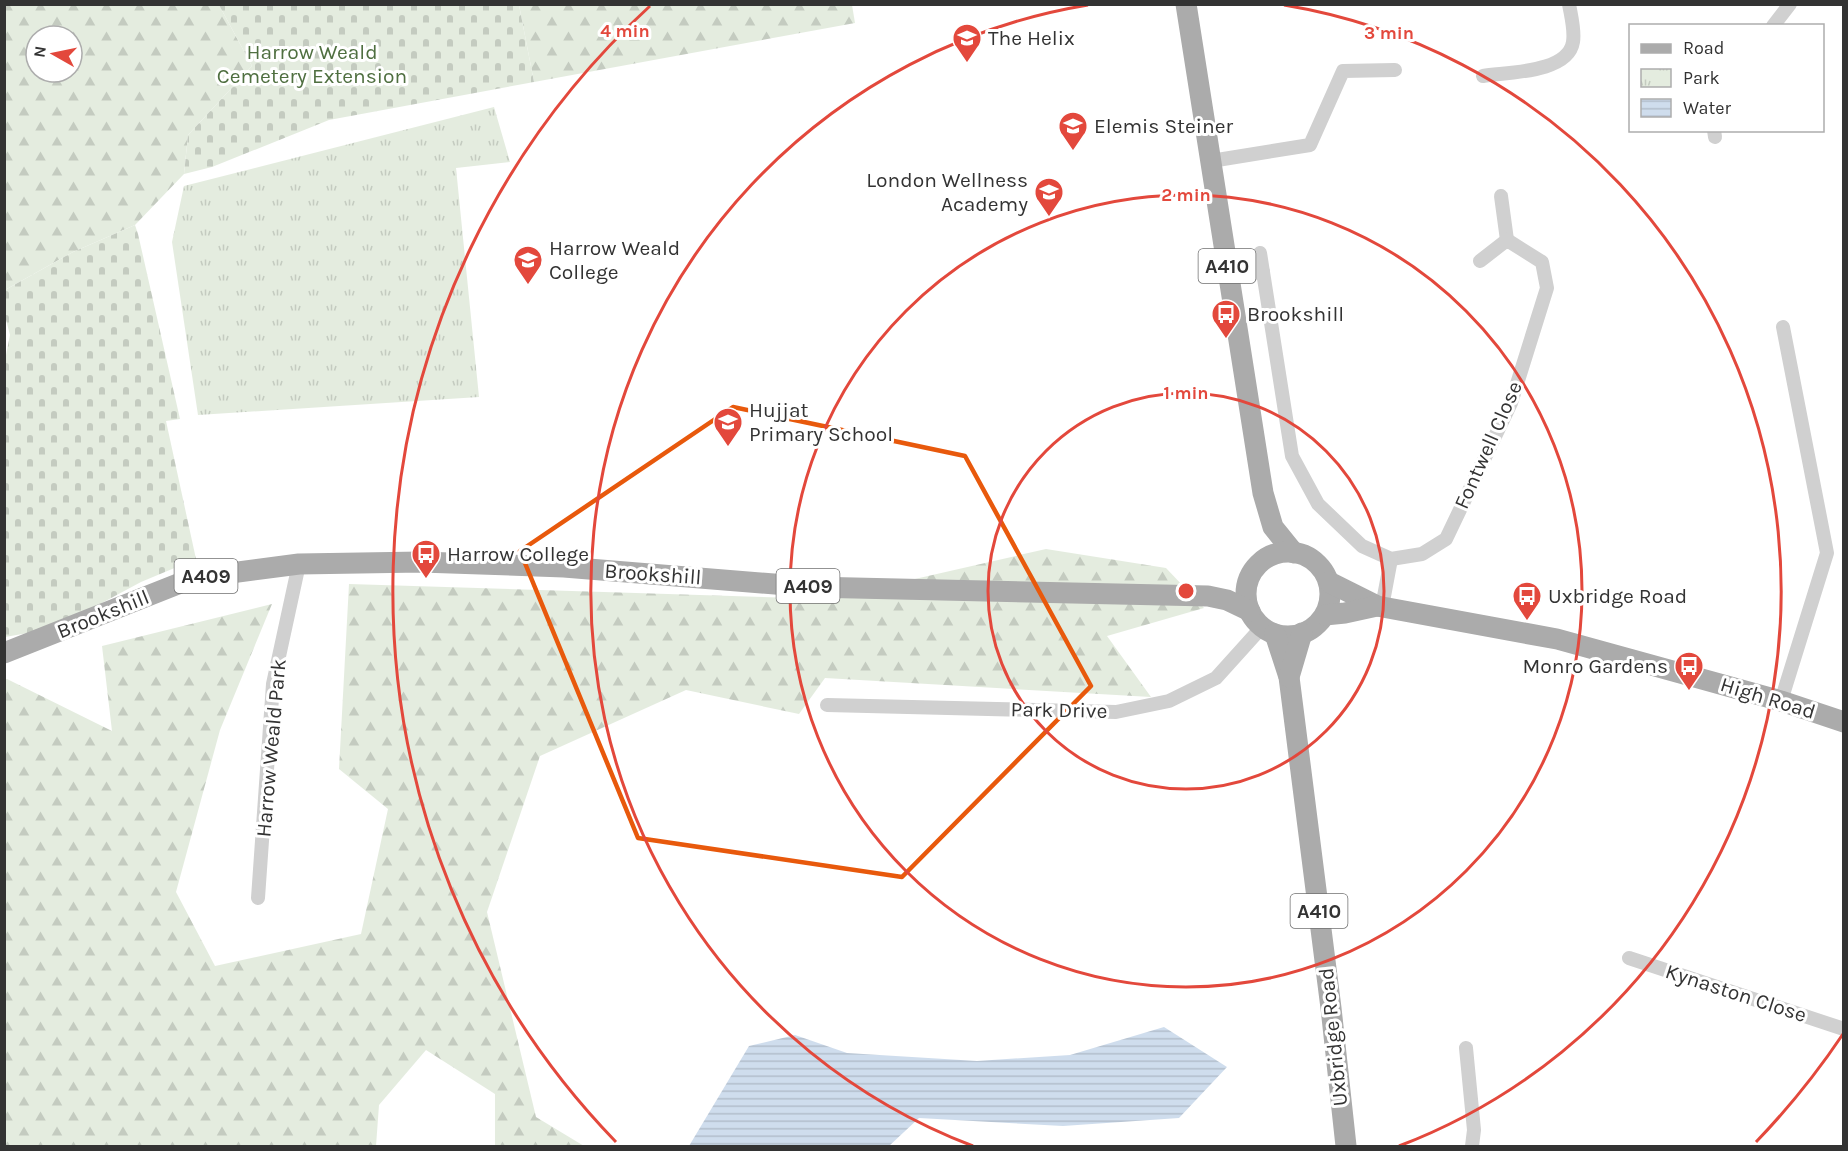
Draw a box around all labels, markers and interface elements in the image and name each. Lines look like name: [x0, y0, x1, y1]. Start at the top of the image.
text: 4 min: [600, 20, 650, 42]
school or university icon: The Helix: [951, 22, 983, 64]
text: 3 min: [1364, 22, 1414, 44]
north arrow: [24, 24, 84, 84]
legend: [1629, 24, 1824, 132]
place label: The Helix: [988, 26, 1075, 50]
text: Road: [1683, 37, 1724, 59]
park label: Harrow Weald Cemetery Extension: [217, 40, 407, 88]
text: N: [29, 45, 50, 59]
text: Park: [1683, 67, 1720, 89]
text: Water: [1683, 97, 1731, 119]
school or university icon: Elemis Steiner: [1057, 110, 1089, 152]
place label: Elemis Steiner: [1094, 114, 1233, 138]
place label: London Wellness Academy: [866, 168, 1028, 216]
school or university icon: London Wellness Academy: [1033, 176, 1065, 218]
text: 2 min: [1161, 184, 1211, 206]
place label: Harrow Weald College: [549, 236, 680, 284]
school or university icon: Harrow Weald College: [512, 244, 544, 286]
road number: A410: [1198, 249, 1256, 283]
bus stop icon: Brookshill: [1210, 298, 1242, 340]
place label: Brookshill: [1247, 302, 1344, 326]
street label: Fontwell Close: [1449, 377, 1527, 513]
text: 1 min: [1163, 382, 1209, 404]
place label: Hujjat Primary School: [749, 398, 893, 446]
school or university icon: Hujjat Primary School: [712, 406, 744, 448]
bus stop icon: Harrow College: [410, 538, 442, 580]
place label: Harrow College: [447, 542, 589, 566]
road number: A409: [174, 559, 238, 593]
street label: Brookshill: [604, 559, 702, 589]
road number: A409: [776, 569, 840, 603]
bus stop icon: Uxbridge Road: [1511, 580, 1543, 622]
centre of rings: [1176, 581, 1196, 601]
place label: Uxbridge Road: [1548, 584, 1687, 608]
street label: Brookshill: [53, 585, 153, 643]
bus stop icon: Monro Gardens: [1673, 650, 1705, 692]
place label: Monro Gardens: [1522, 654, 1668, 678]
street label: Harrow Weald Park: [251, 658, 291, 838]
street label: High Road: [1718, 672, 1818, 724]
street label: Park Drive: [1010, 697, 1108, 723]
road number: A410: [1290, 894, 1348, 928]
street label: Kynaston Close: [1662, 959, 1810, 1027]
street label: Uxbridge Road: [1314, 967, 1352, 1107]

